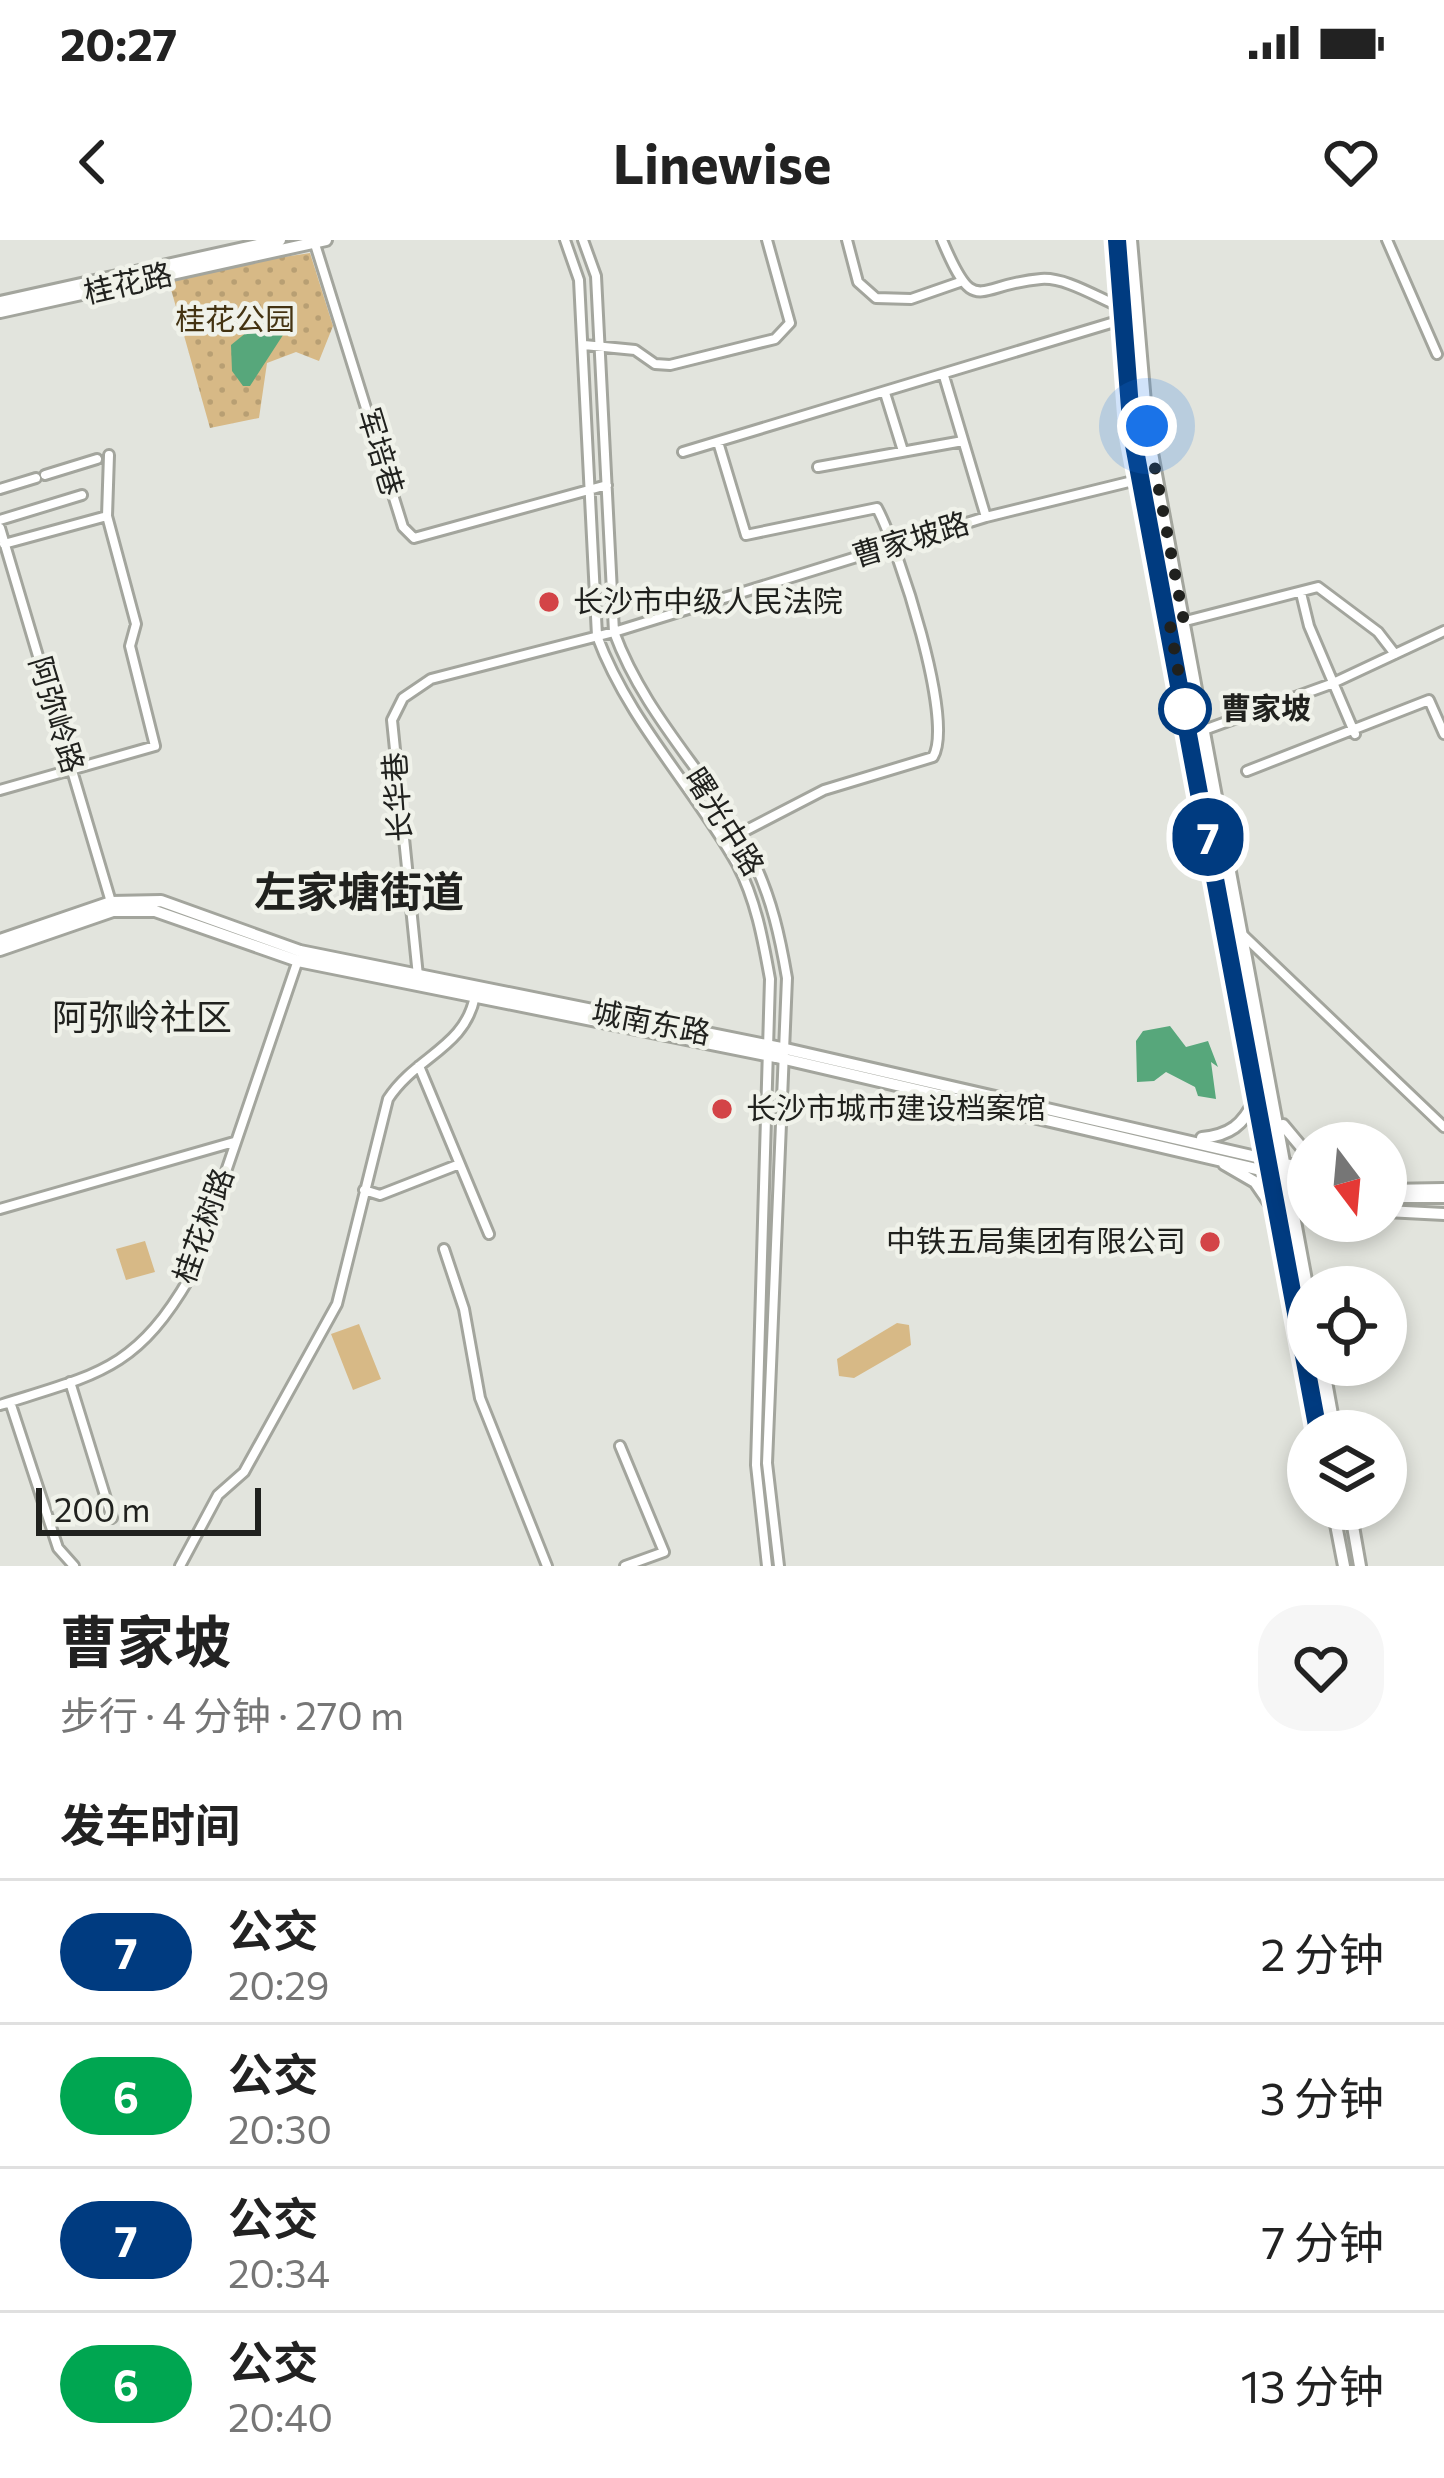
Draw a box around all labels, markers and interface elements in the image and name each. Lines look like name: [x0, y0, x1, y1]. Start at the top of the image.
text: 20:27: [60, 15, 177, 70]
icon: back: [60, 129, 126, 195]
text: Linewise: [613, 129, 831, 195]
icon: heart: [1318, 129, 1384, 195]
street label: 桂花路: [79, 253, 175, 310]
park label: 桂花公园: [175, 299, 295, 336]
your location: [1117, 396, 1177, 456]
street label: 军培巷: [352, 403, 413, 500]
street label: 曹家坡路: [847, 502, 973, 573]
place label: 长沙市中级人民法院: [573, 581, 843, 618]
marker: 长沙市中级人民法院: [536, 589, 562, 615]
street label: 阿弥岭路: [23, 651, 94, 777]
marker: 曹家坡: [1160, 684, 1210, 734]
place label: 曹家坡: [1221, 688, 1311, 725]
street label: 长华巷: [374, 751, 417, 843]
street label: 曙光中路: [679, 760, 774, 881]
line badge: 7: [1169, 798, 1247, 876]
text: 7: [1196, 811, 1220, 863]
district label: 左家塘街道: [254, 864, 464, 916]
street label: 城南东路: [589, 991, 714, 1050]
district label: 阿弥岭社区: [52, 993, 232, 1037]
place label: 长沙市城市建设档案馆: [746, 1088, 1046, 1125]
marker: 长沙市城市建设档案馆: [709, 1096, 735, 1122]
north arrow: [1287, 1122, 1407, 1242]
map controls: [1287, 1122, 1407, 1530]
street label: 桂花树路: [164, 1162, 240, 1288]
place label: 中铁五局集团有限公司: [886, 1221, 1186, 1258]
marker: 中铁五局集团有限公司: [1197, 1229, 1223, 1255]
button: locate: [1287, 1266, 1407, 1386]
button: layers: [1287, 1410, 1407, 1530]
scale bar: [36, 1482, 261, 1535]
text: 200 m: [54, 1488, 150, 1529]
text: 曹家坡: [60, 1605, 231, 1675]
button: heart: [1258, 1605, 1384, 1731]
text: 步行 · 4 分钟 · 270 m: [60, 1690, 404, 1738]
text: 发车时间: [60, 1796, 240, 1851]
text: 公交: [228, 1901, 318, 1956]
text: 2 分钟: [1260, 1925, 1384, 1980]
text: 7: [114, 1926, 138, 1978]
text: 20:29: [228, 1960, 329, 2008]
text: 公交: [228, 2045, 318, 2100]
text: 3 分钟: [1260, 2069, 1384, 2124]
text: 6: [113, 2070, 139, 2122]
text: 20:30: [228, 2104, 332, 2152]
text: 公交: [228, 2189, 318, 2244]
text: 7 分钟: [1262, 2213, 1384, 2268]
text: 7: [114, 2214, 138, 2266]
text: 20:34: [228, 2248, 330, 2296]
text: 公交: [228, 2333, 318, 2388]
text: 13 分钟: [1240, 2357, 1384, 2412]
text: 6: [113, 2358, 139, 2410]
text: 20:40: [228, 2392, 333, 2440]

